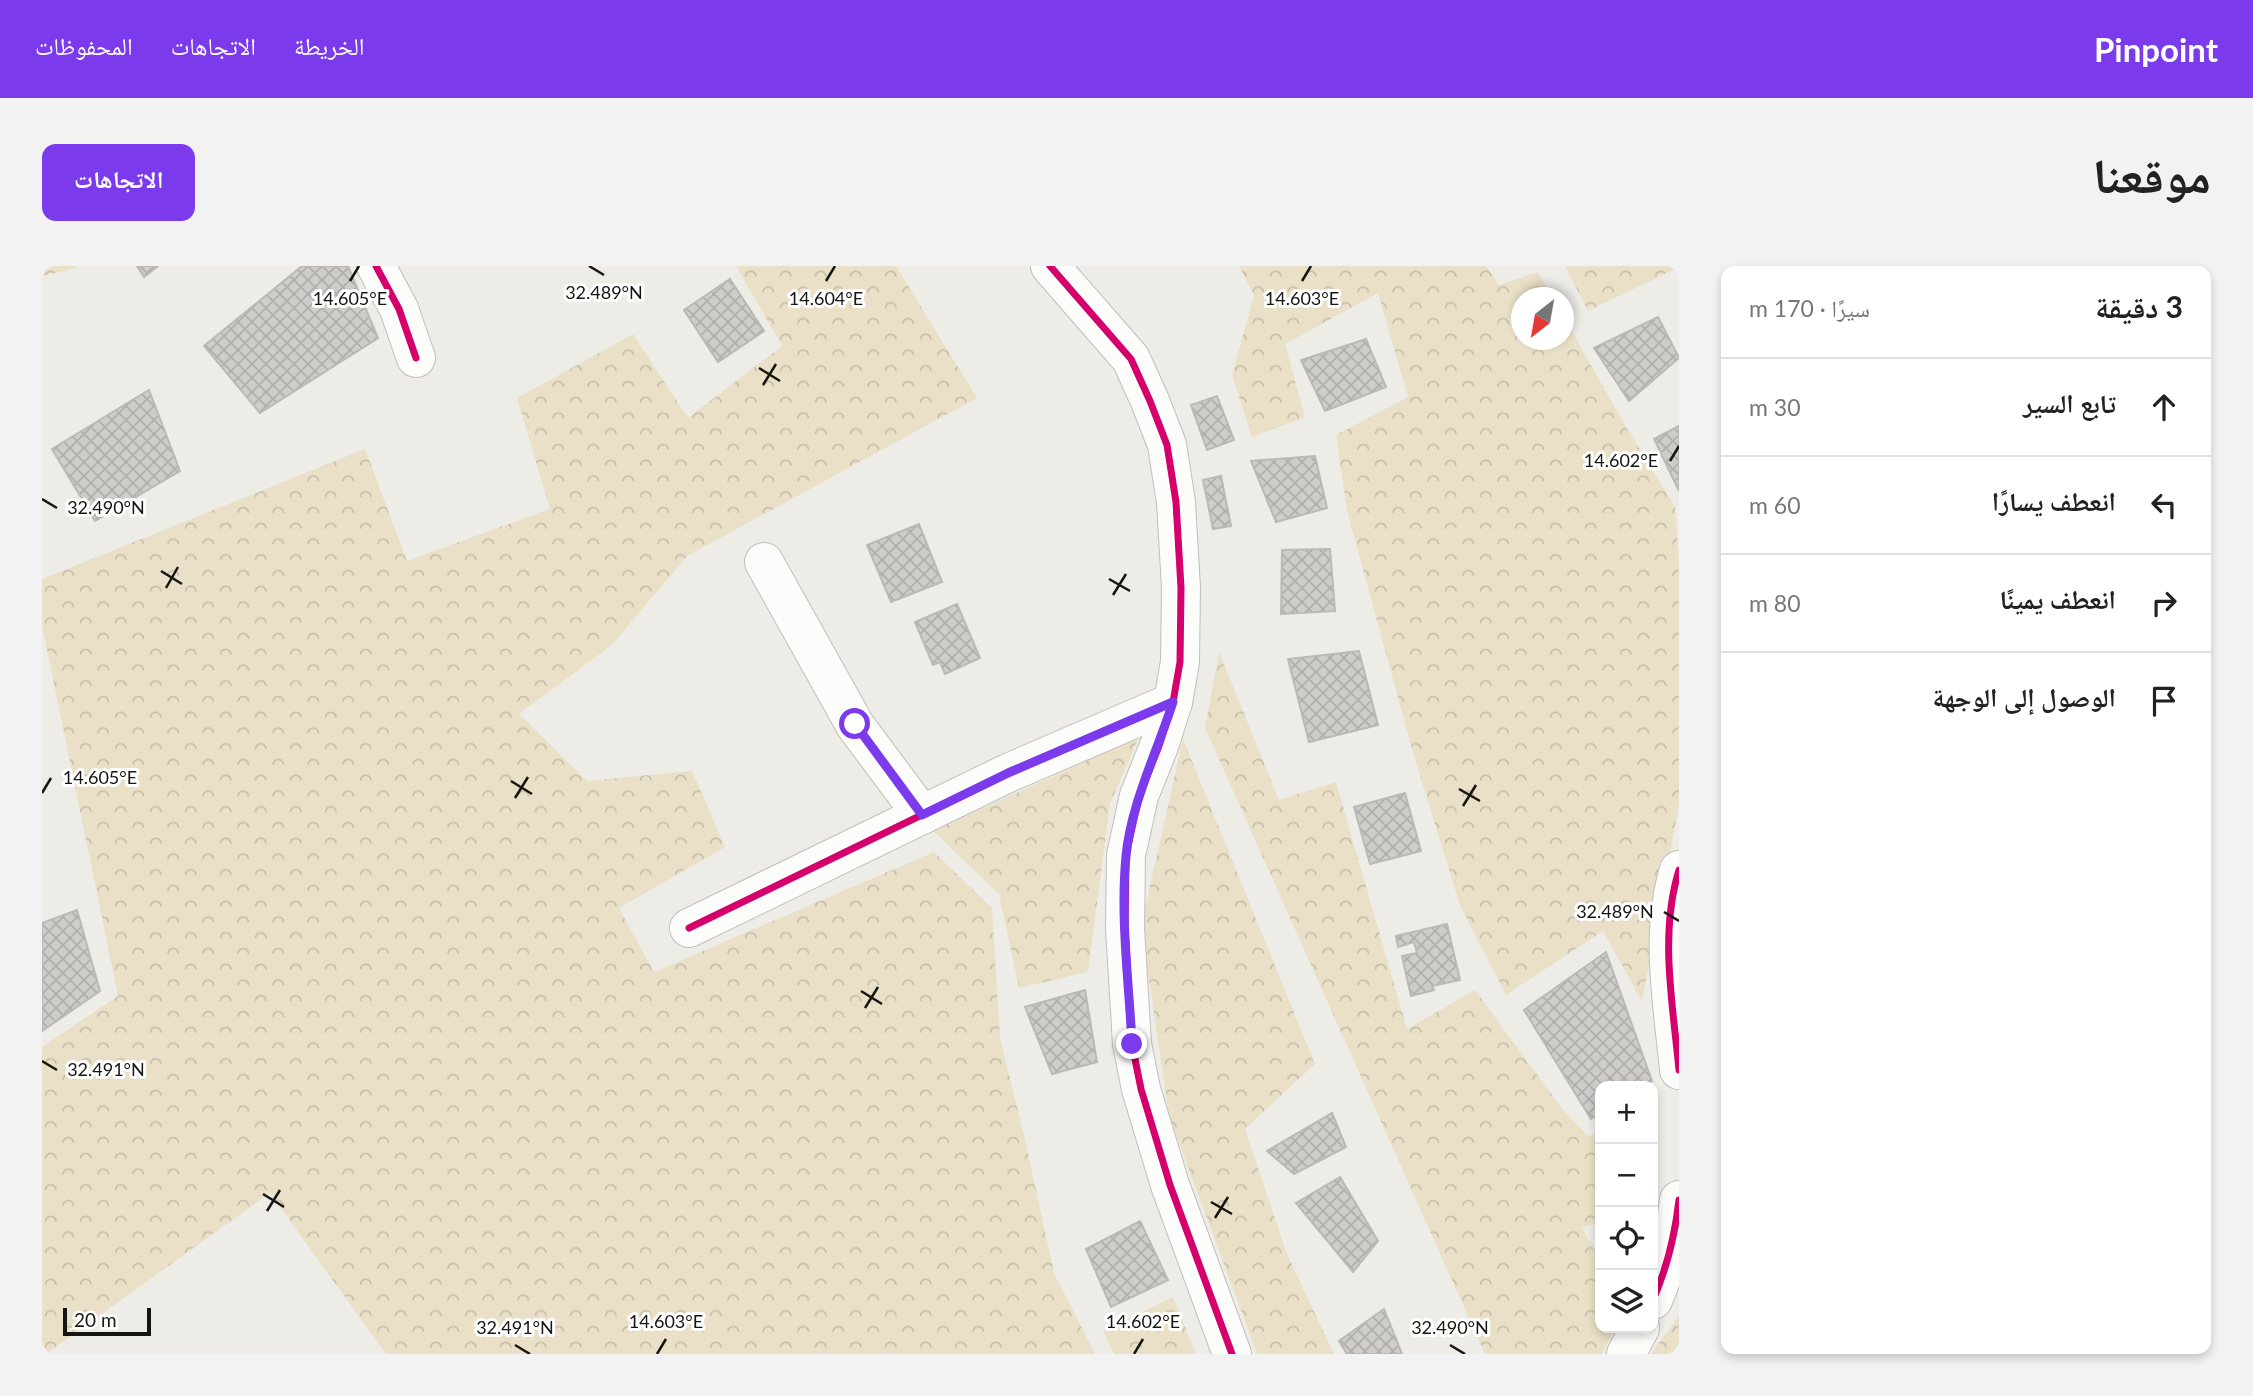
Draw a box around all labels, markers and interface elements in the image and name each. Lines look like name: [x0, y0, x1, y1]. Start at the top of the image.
text: Pinpoint: [2094, 29, 2218, 69]
text: المحفوظات: [35, 31, 133, 60]
text: الاتجاهات: [171, 31, 256, 60]
text: الخريطة: [294, 31, 365, 60]
button: الاتجاهات: [42, 144, 195, 221]
text: موقعنا: [2093, 145, 2211, 203]
text: 32.489°N: [565, 281, 643, 303]
text: 14.605°E: [313, 287, 387, 309]
text: 14.604°E: [789, 287, 863, 309]
text: 14.603°E: [1265, 287, 1339, 309]
north arrow: [1511, 287, 1574, 350]
text: 3 دقيقة: [2095, 288, 2183, 324]
text: سيرًا · 170 m: [1749, 294, 1870, 322]
text: تابع السير: [2023, 387, 2116, 419]
icon: ahead: [2145, 388, 2183, 426]
text: 30 m: [1749, 393, 1801, 421]
text: 14.602°E: [1584, 449, 1658, 471]
text: انعطف يسارًا: [1992, 485, 2116, 517]
icon: left: [2145, 486, 2183, 524]
text: 60 m: [1749, 491, 1801, 519]
text: 32.490°N: [67, 496, 145, 518]
text: انعطف يمينًا: [1999, 583, 2116, 615]
icon: right: [2145, 584, 2183, 622]
text: 80 m: [1749, 589, 1801, 617]
text: الوصول إلى الوجهة: [1932, 681, 2116, 713]
icon: arrive: [2145, 682, 2183, 720]
route start: [839, 708, 870, 739]
text: 14.605°E: [63, 766, 137, 788]
text: 32.489°N: [1576, 900, 1654, 922]
route end: [1116, 1028, 1147, 1059]
text: 32.491°N: [67, 1058, 145, 1080]
map controls: [1595, 1081, 1658, 1333]
button: +: [1595, 1081, 1658, 1144]
button: −: [1595, 1144, 1658, 1207]
button: locate: [1595, 1207, 1658, 1270]
button: layers: [1595, 1270, 1658, 1333]
scale bar: [63, 1305, 150, 1337]
text: 20 m: [74, 1308, 117, 1331]
text: 14.603°E: [629, 1310, 703, 1332]
text: 14.602°E: [1106, 1310, 1180, 1332]
text: 32.491°N: [476, 1316, 554, 1338]
text: 32.490°N: [1411, 1316, 1489, 1338]

